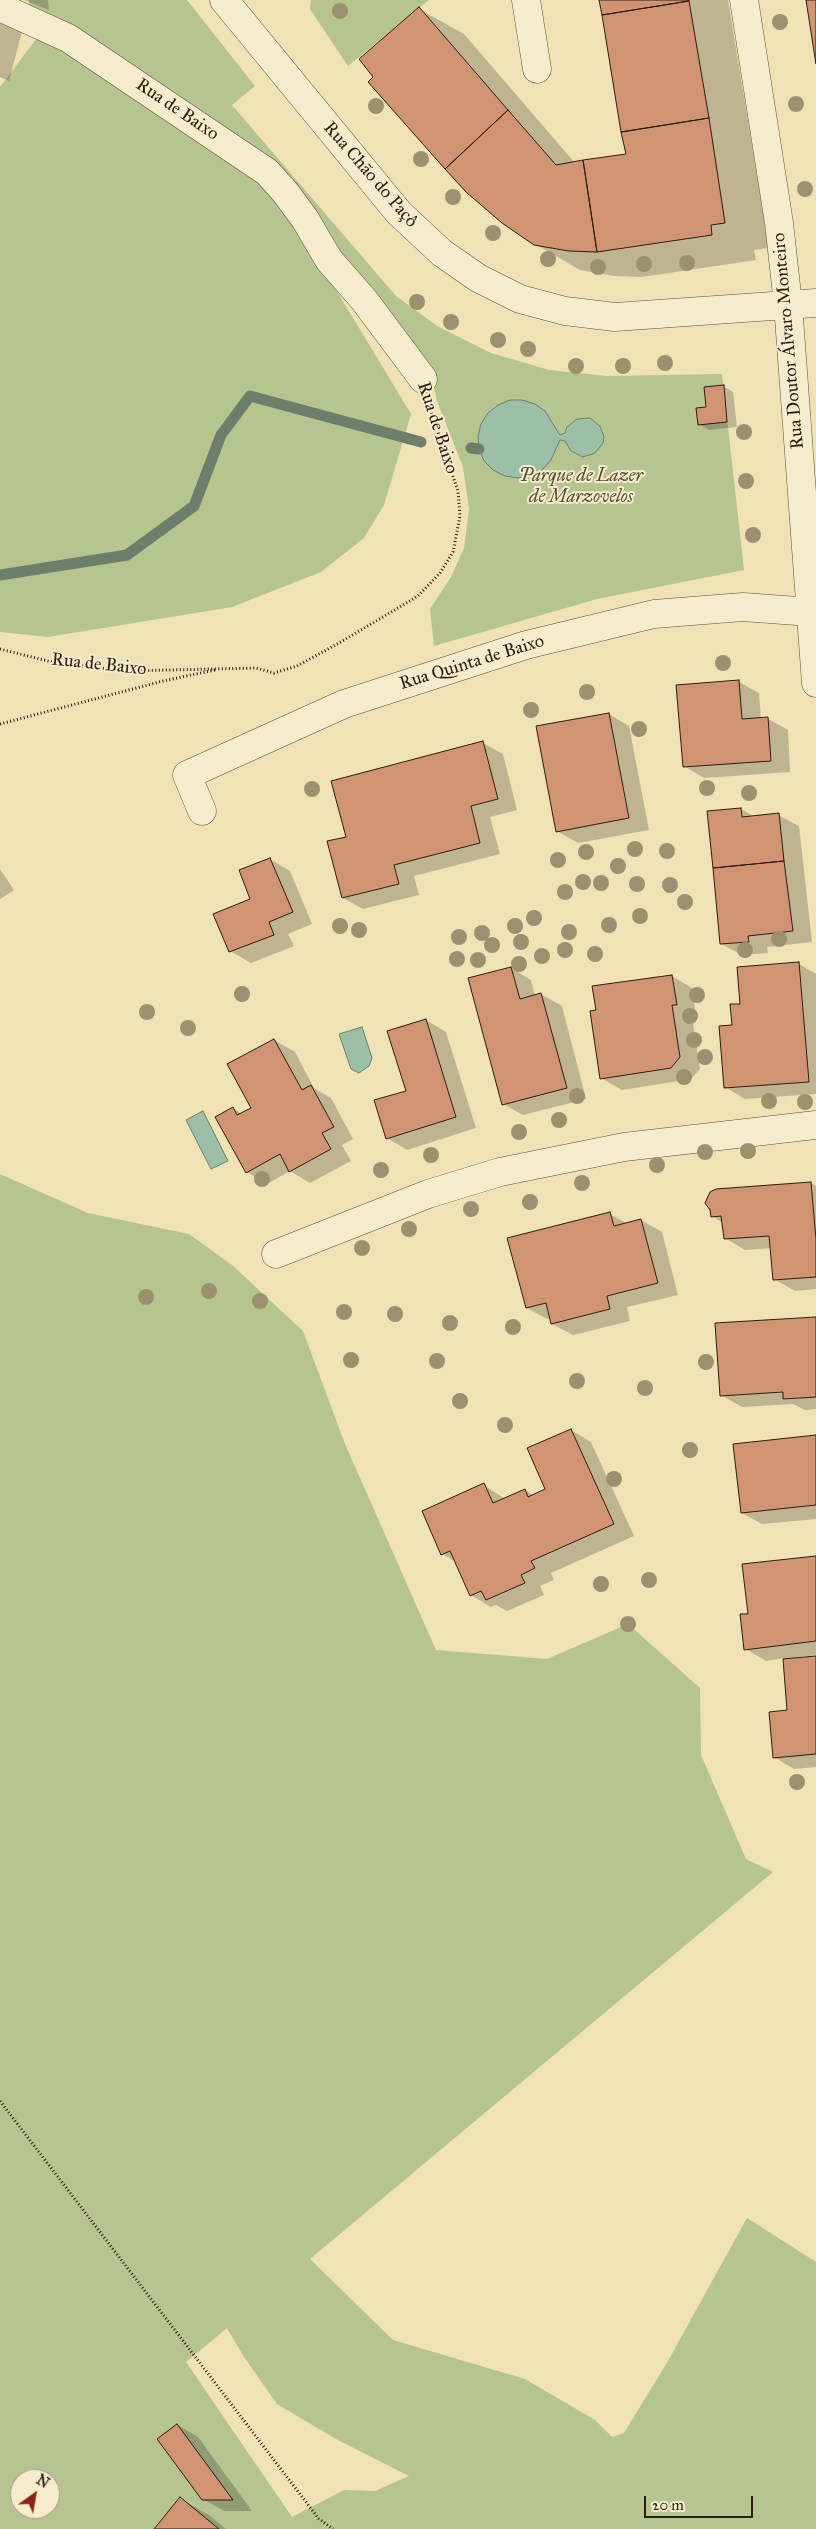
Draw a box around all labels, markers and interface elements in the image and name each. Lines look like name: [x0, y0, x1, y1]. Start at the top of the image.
street label: Rua de Baixo: [131, 74, 223, 146]
street label: Rua Chão do Paçô: [318, 118, 422, 232]
street label: Rua Doutor Álvaro Monteiro: [769, 232, 809, 450]
street label: Rua de Baixo: [412, 379, 462, 477]
park label: Parque de Lazer de Marzovelos: [519, 466, 643, 508]
street label: Rua Quinta de Baixo: [397, 631, 547, 695]
street label: Rua de Baixo: [50, 649, 148, 681]
north arrow: [10, 2469, 60, 2519]
text: N: [33, 2471, 52, 2492]
scale bar: [646, 2486, 755, 2518]
text: 20 m: [652, 2496, 684, 2514]

